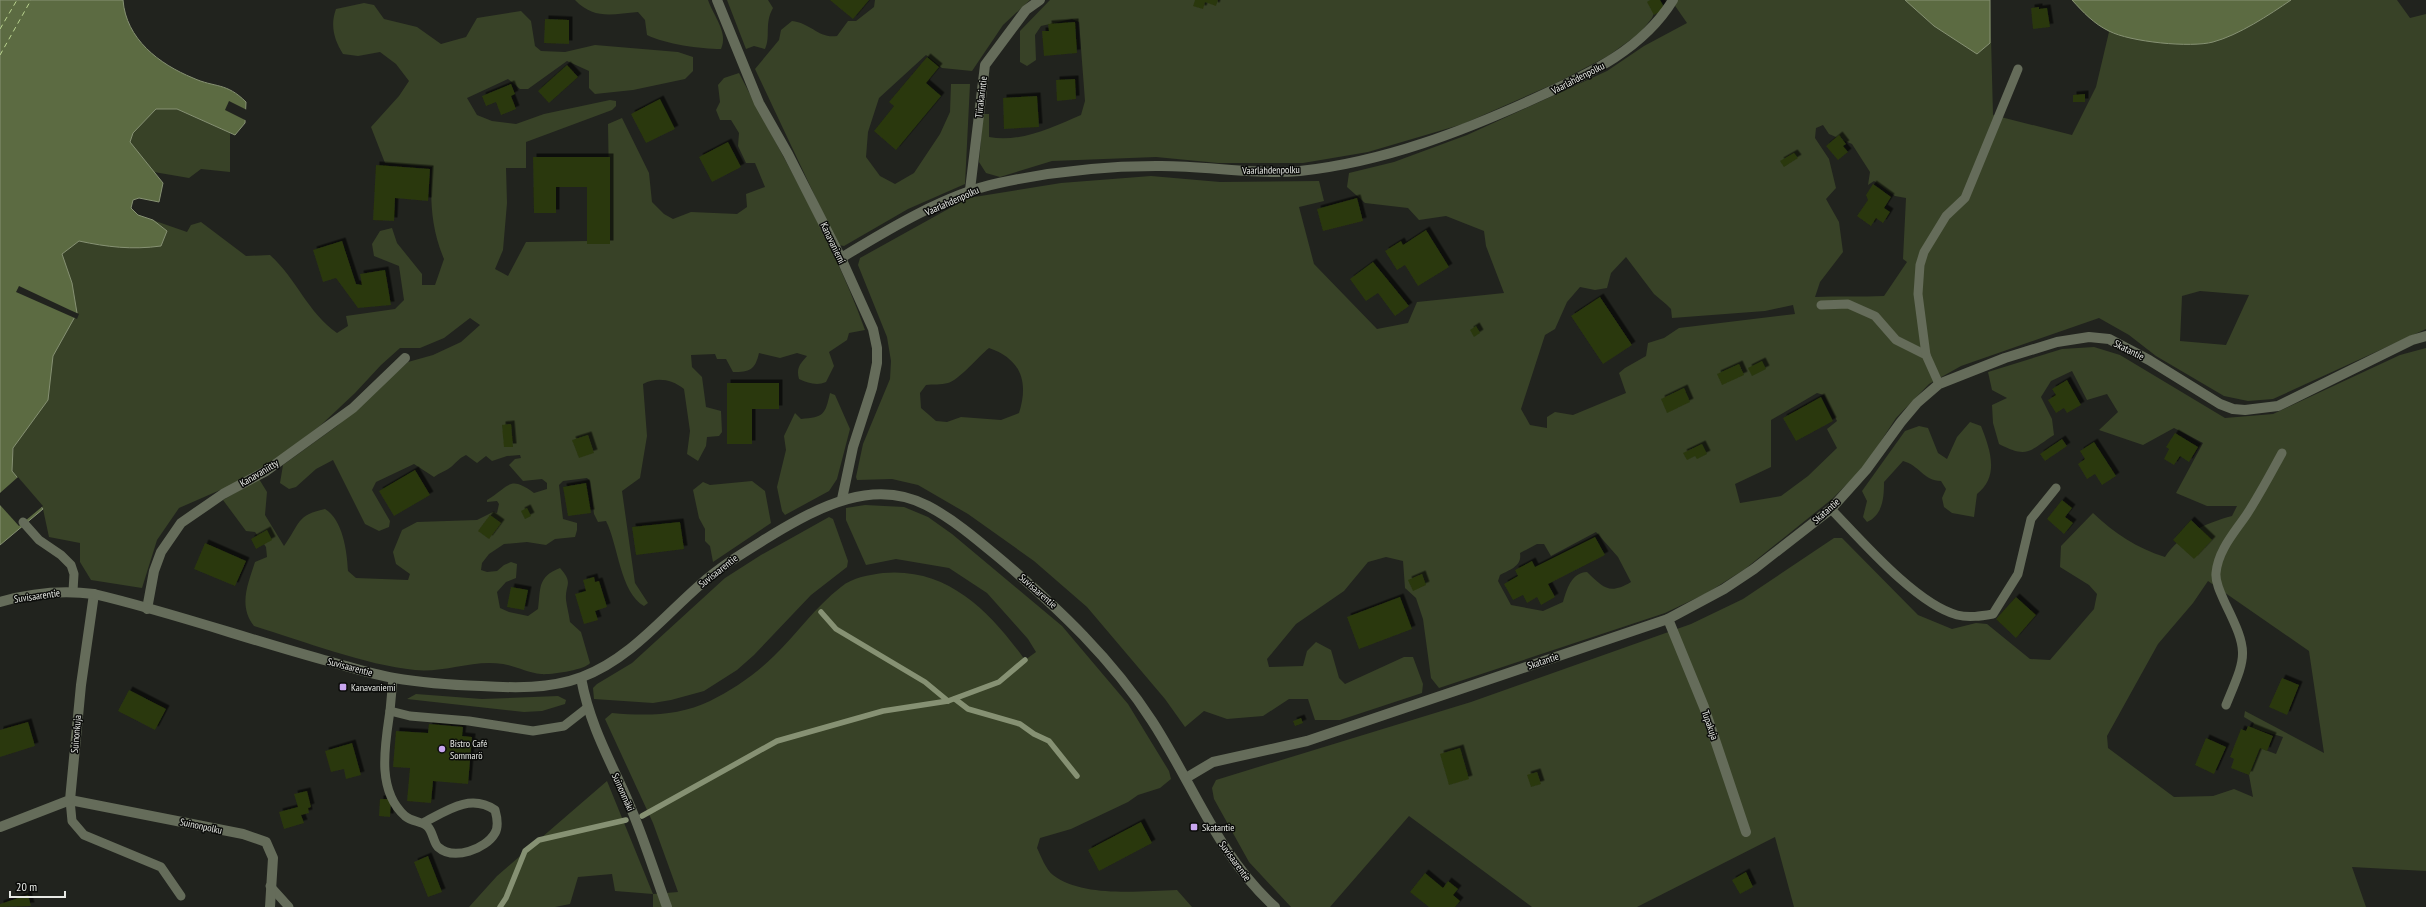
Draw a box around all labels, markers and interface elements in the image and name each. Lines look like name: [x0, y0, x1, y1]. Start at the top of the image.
street label: Vaarlahdenpolku: [1548, 59, 1607, 97]
street label: Tiirakarintie: [972, 75, 990, 119]
street label: Vaarlahdenpolku: [1241, 163, 1300, 177]
street label: Vaarlahdenpolku: [922, 183, 981, 219]
street label: Kanavaniemi: [817, 220, 849, 266]
street label: Skatantie: [2112, 337, 2146, 363]
street label: Kanavaniitty: [237, 456, 281, 490]
street label: Skatantie: [1810, 495, 1842, 527]
street label: Suvisaarentie: [696, 552, 740, 590]
street label: Suvisaarentie: [1016, 571, 1060, 611]
street label: Suvisaarentie: [13, 586, 61, 606]
street label: Skatantie: [1526, 650, 1560, 672]
street label: Suvisaarentie: [326, 655, 374, 679]
place label: Kanavaniemi: [351, 681, 395, 694]
marker: Kanavaniemi: [338, 682, 348, 692]
street label: Tupakuja: [1699, 708, 1721, 742]
street label: Suinonkuja: [68, 714, 84, 754]
place label: Bistro Café Sommarö: [450, 737, 487, 762]
marker: Bistro Café Sommarö: [437, 744, 447, 754]
street label: Suinonmäki: [609, 771, 637, 813]
street label: Suinonpolku: [179, 815, 223, 837]
place label: Skatantie: [1202, 821, 1234, 834]
marker: Skatantie: [1189, 822, 1199, 832]
street label: Suvisaarentie: [1216, 838, 1254, 884]
scale bar: [10, 873, 65, 899]
text: 20 m: [16, 879, 37, 894]

